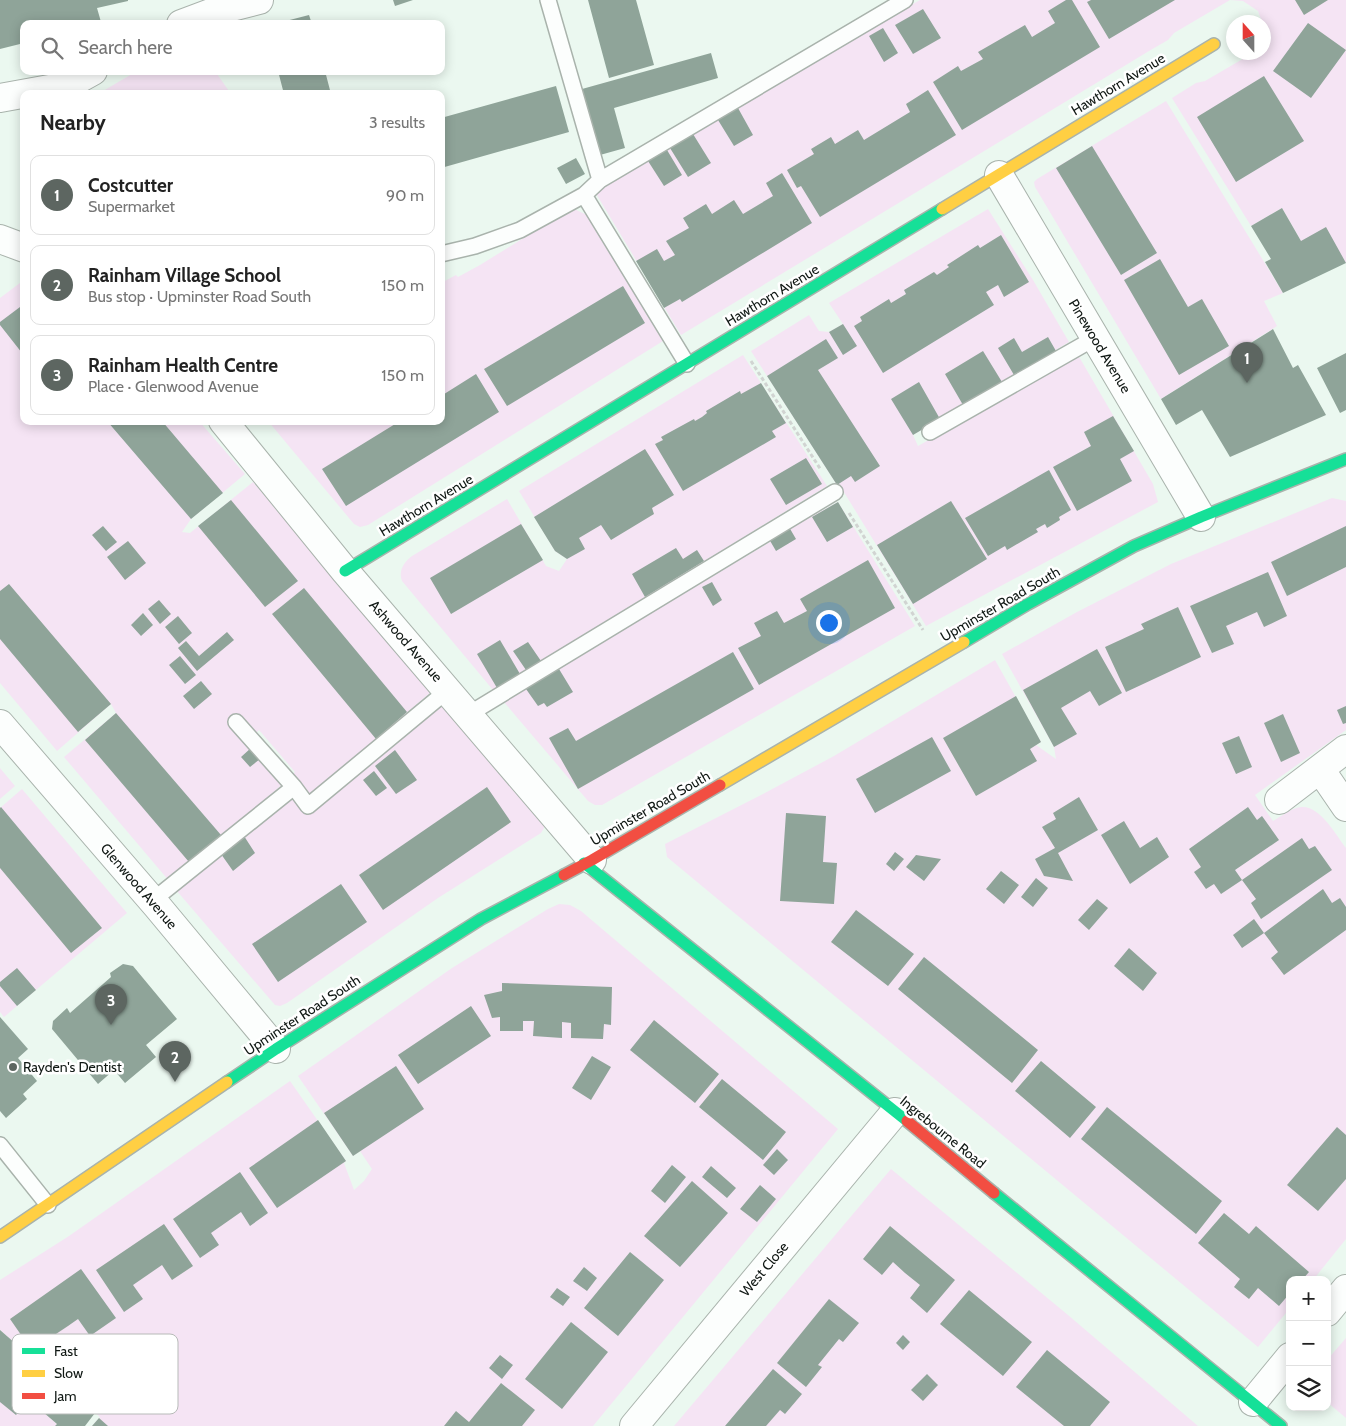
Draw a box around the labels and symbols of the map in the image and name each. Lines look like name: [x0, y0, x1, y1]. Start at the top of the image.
north arrow: [1226, 15, 1271, 60]
street label: Hawthorn Avenue: [1068, 49, 1168, 119]
street label: Hawthorn Avenue: [722, 260, 822, 330]
street label: Pinewood Avenue: [1065, 296, 1135, 396]
pin: 1: [1231, 342, 1263, 383]
street label: Hawthorn Avenue: [376, 470, 476, 540]
street label: Upminster Road South: [937, 562, 1063, 646]
street label: Ashwood Avenue: [366, 596, 446, 686]
your location: [816, 610, 842, 636]
street label: Upminster Road South: [587, 766, 713, 850]
street label: Glenwood Avenue: [97, 839, 181, 933]
street label: Upminster Road South: [240, 971, 364, 1059]
pin: 3: [95, 984, 127, 1025]
pin: 2: [159, 1041, 191, 1082]
place label: Rayden's Dentist: [23, 1058, 122, 1076]
marker: Rayden's Dentist: [7, 1061, 19, 1073]
street label: Ingrebourne Road: [896, 1092, 990, 1172]
street label: West Close: [736, 1238, 792, 1300]
legend: [12, 1334, 178, 1414]
text: Fast: [54, 1342, 78, 1360]
text: Slow: [54, 1364, 83, 1382]
text: Jam: [53, 1387, 76, 1405]

